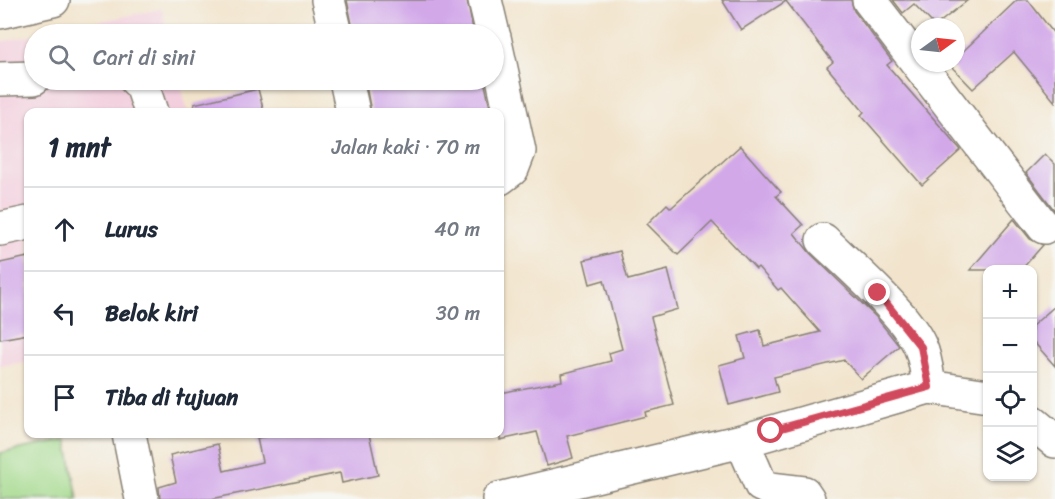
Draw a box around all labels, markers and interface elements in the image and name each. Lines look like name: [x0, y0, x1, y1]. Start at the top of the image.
north arrow: [911, 18, 965, 72]
search box: [24, 24, 504, 90]
text: Cari di sini: [93, 38, 195, 77]
icon: search: [45, 41, 78, 74]
text: 1 mnt: [48, 124, 110, 170]
text: Jalan kaki · 70 m: [332, 130, 480, 165]
text: Lurus: [105, 210, 158, 249]
text: 40 m: [434, 212, 480, 247]
icon: ahead: [48, 213, 81, 246]
map controls: [983, 265, 1037, 481]
button: +: [983, 265, 1037, 319]
route end: [864, 279, 890, 305]
text: Belok kiri: [105, 294, 198, 333]
text: 30 m: [436, 296, 480, 331]
icon: left: [48, 297, 81, 330]
button: −: [983, 319, 1037, 373]
button: locate: [983, 373, 1037, 427]
text: Tiba di tujuan: [105, 378, 238, 417]
icon: arrive: [48, 381, 81, 414]
route start: [757, 417, 783, 443]
button: layers: [983, 427, 1037, 481]

